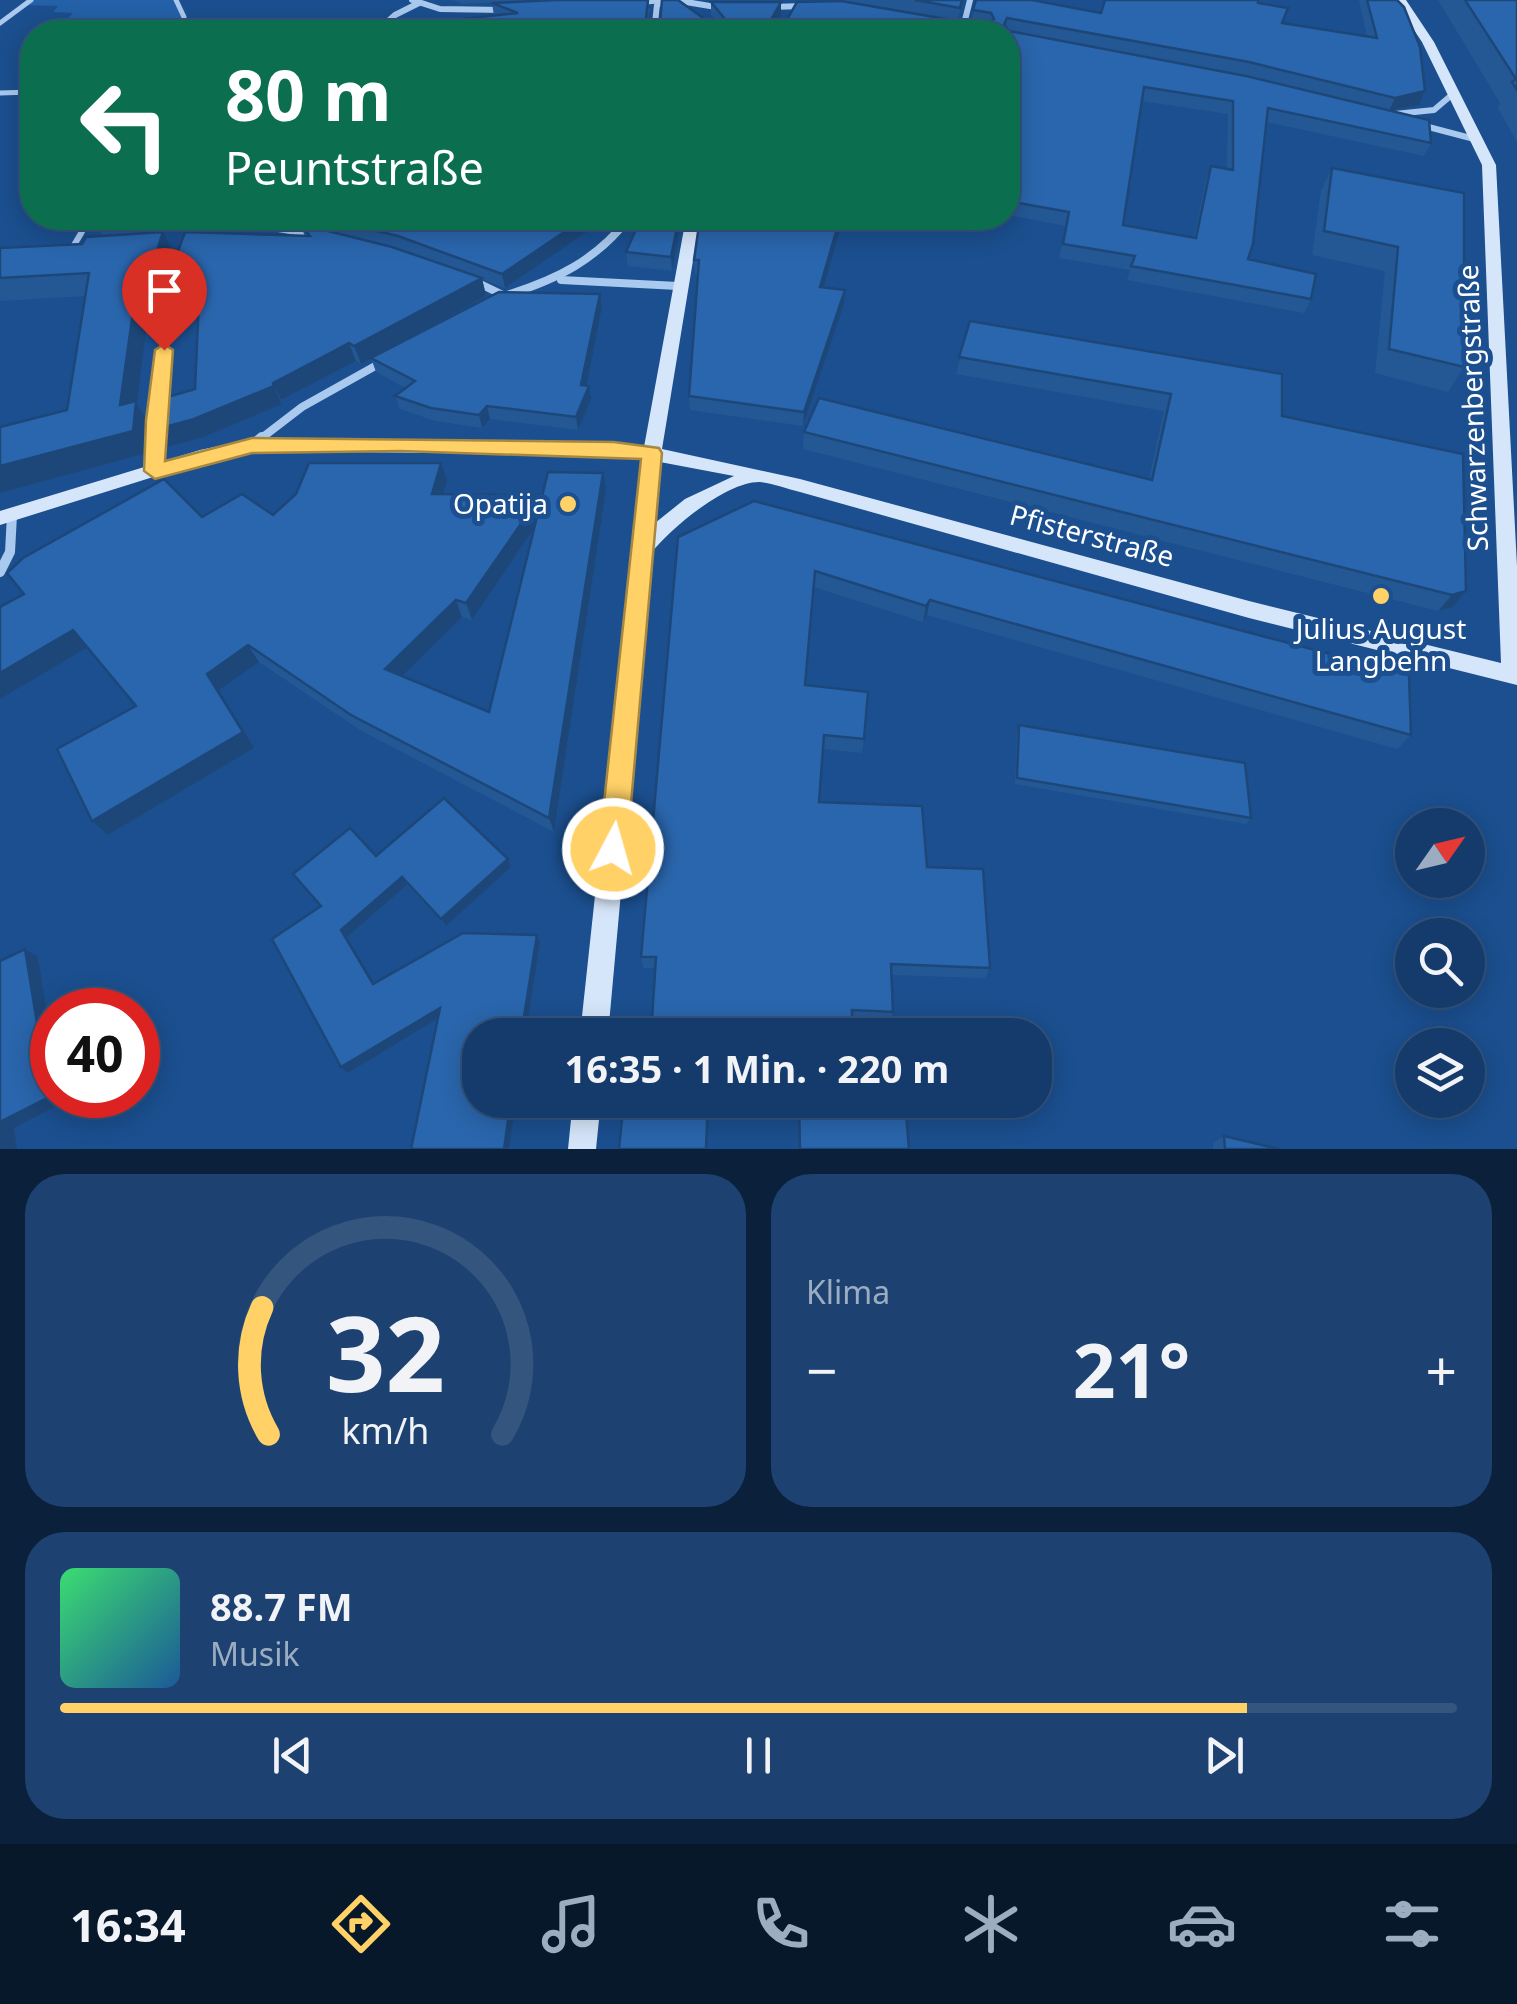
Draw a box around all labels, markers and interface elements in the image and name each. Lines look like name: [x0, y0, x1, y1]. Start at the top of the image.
text: 80 m: [225, 46, 392, 142]
icon: left: [60, 60, 190, 190]
text: Peuntstraße: [225, 137, 484, 198]
pin: [122, 248, 207, 351]
icon: arrive: [137, 263, 192, 318]
street label: Schwarzenbergstraße: [1448, 264, 1496, 552]
place label: Opatija: [453, 484, 548, 522]
marker: Opatija: [557, 493, 579, 515]
street label: Pfisterstraße: [1006, 495, 1178, 575]
marker: Julius August Langbehn: [1370, 585, 1392, 607]
place label: Julius August Langbehn: [1293, 609, 1466, 679]
position arrow: [561, 797, 665, 901]
north arrow: [1395, 808, 1485, 898]
map controls: [1395, 808, 1485, 1118]
button: search: [1395, 918, 1485, 1008]
speed limit sign: 40: [30, 988, 160, 1118]
button: layers: [1395, 1028, 1485, 1118]
text: 16:35 · 1 Min. · 220 m: [565, 1042, 949, 1094]
text: Klima: [806, 1270, 890, 1313]
text: 32: [326, 1281, 445, 1422]
text: 21°: [1073, 1318, 1190, 1420]
text: −: [806, 1332, 837, 1407]
text: +: [1426, 1332, 1457, 1407]
text: km/h: [342, 1406, 429, 1454]
text: 88.7 FM: [210, 1580, 352, 1632]
text: Musik: [210, 1632, 299, 1675]
icon: previous: [265, 1728, 320, 1783]
icon: pause: [731, 1728, 786, 1783]
icon: next: [1197, 1728, 1252, 1783]
icon: directions: [326, 1889, 396, 1959]
icon: music: [536, 1889, 606, 1959]
icon: phone: [746, 1889, 816, 1959]
icon: climate: [956, 1889, 1026, 1959]
icon: car: [1167, 1889, 1237, 1959]
icon: filters: [1377, 1889, 1447, 1959]
text: 16:34: [70, 1894, 186, 1955]

